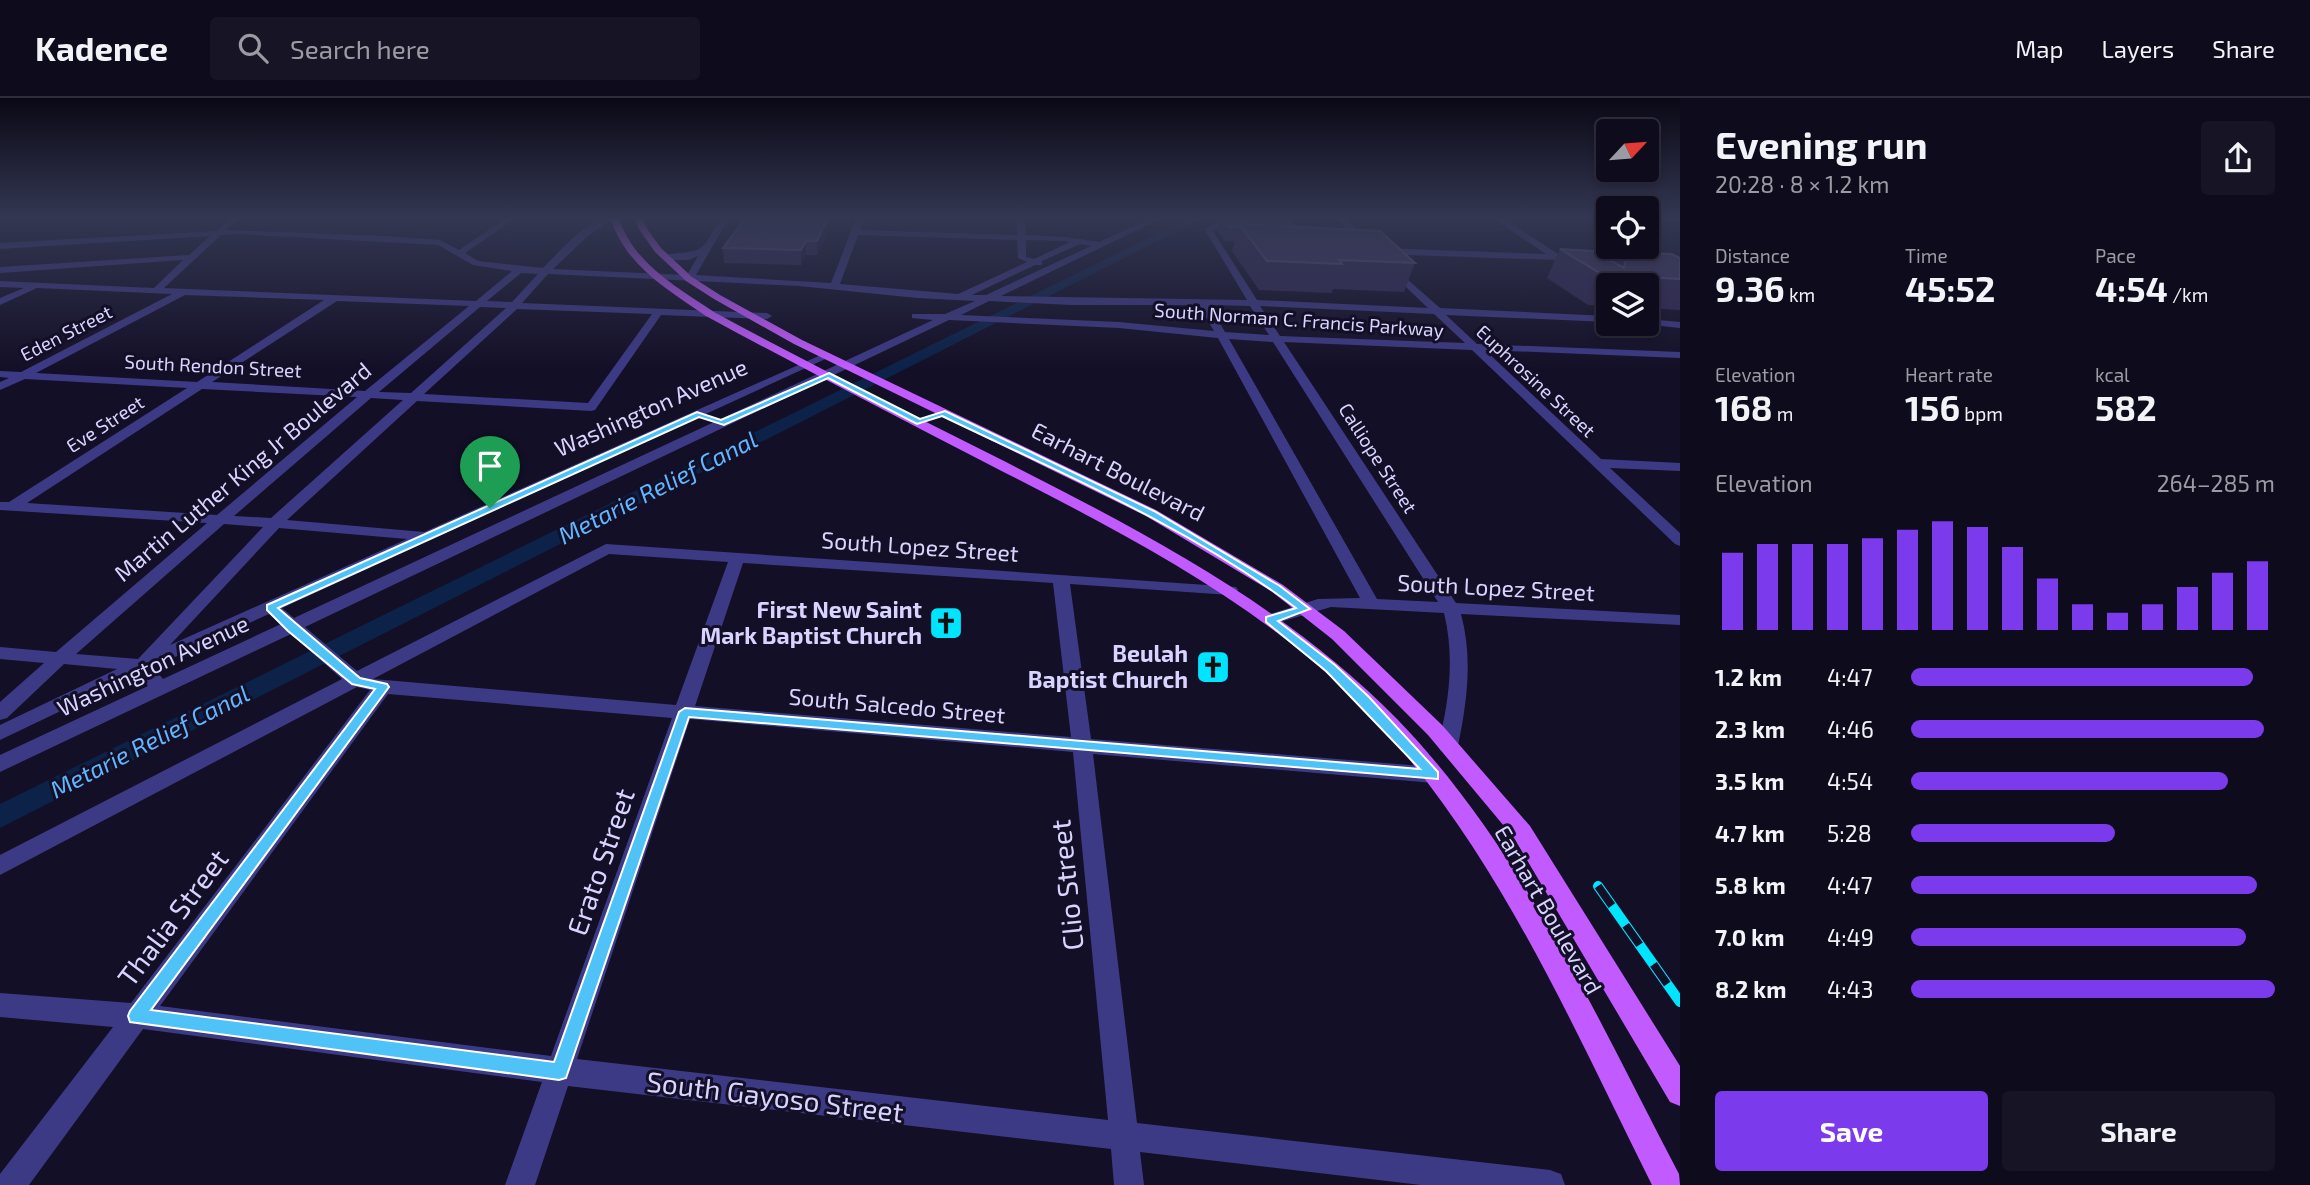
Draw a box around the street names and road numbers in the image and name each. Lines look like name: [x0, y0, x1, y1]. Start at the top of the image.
street label: South Norman C. Francis Parkway: [1153, 298, 1445, 341]
street label: Eden Street: [16, 300, 115, 365]
street label: Euphrosine Street: [1472, 320, 1601, 442]
street label: South Rendon Street: [124, 349, 302, 382]
street label: Washington Avenue: [550, 352, 751, 462]
street label: Martin Luther King Jr Boulevard: [108, 356, 376, 587]
street label: Eve Street: [62, 390, 148, 457]
street label: Calliope Street: [1334, 398, 1422, 517]
street label: Earhart Boulevard: [1027, 415, 1210, 527]
street label: South Lopez Street: [821, 525, 1020, 567]
street label: South Lopez Street: [1397, 568, 1596, 606]
street label: Washington Avenue: [52, 608, 253, 722]
street label: South Salcedo Street: [788, 682, 1007, 728]
street label: Erato Street: [559, 784, 641, 940]
street label: Clio Street: [1042, 818, 1090, 952]
street label: Earhart Boulevard: [1489, 820, 1609, 999]
street label: Thalia Street: [110, 842, 235, 993]
street label: South Gayoso Street: [645, 1063, 905, 1129]

